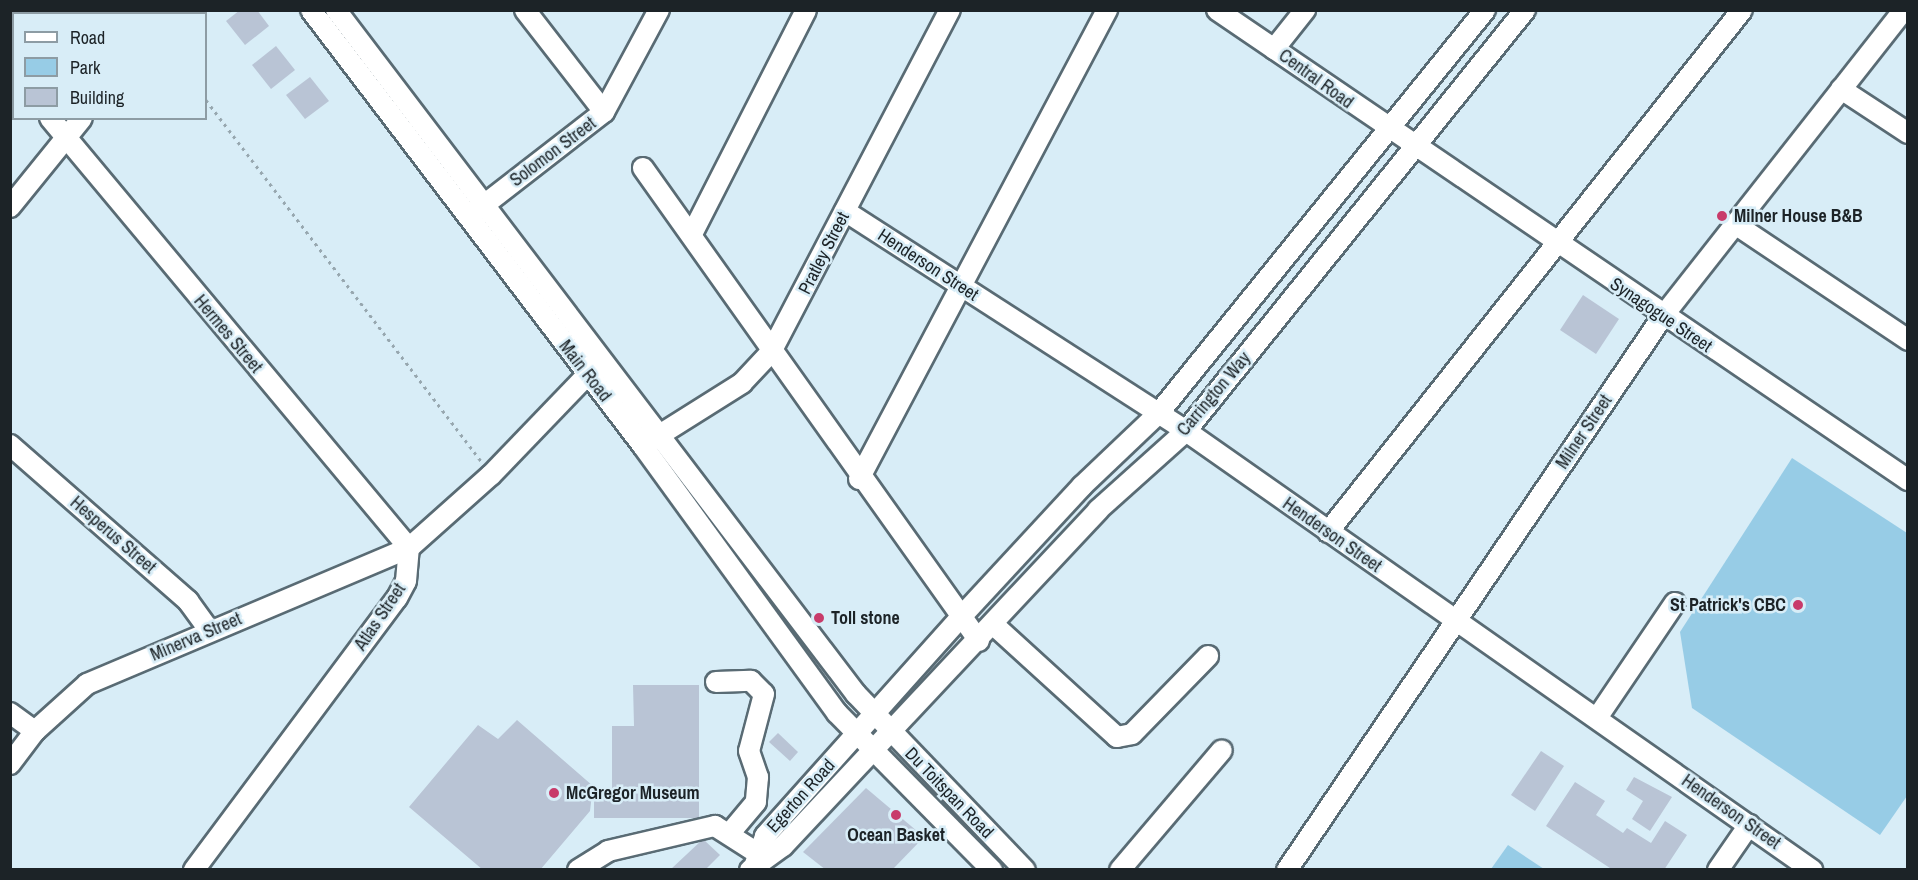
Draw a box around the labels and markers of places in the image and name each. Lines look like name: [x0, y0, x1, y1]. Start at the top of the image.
place label: Milner House B&B: [1734, 205, 1863, 227]
marker: Milner House B&B: [1715, 209, 1729, 223]
place label: St Patrick's CBC: [1670, 594, 1786, 616]
marker: St Patrick's CBC: [1791, 598, 1805, 612]
place label: Toll stone: [831, 607, 900, 629]
marker: Toll stone: [812, 611, 826, 625]
place label: McGregor Museum: [566, 782, 700, 804]
marker: McGregor Museum: [547, 786, 561, 800]
marker: Ocean Basket: [889, 808, 903, 822]
place label: Ocean Basket: [847, 824, 945, 846]

